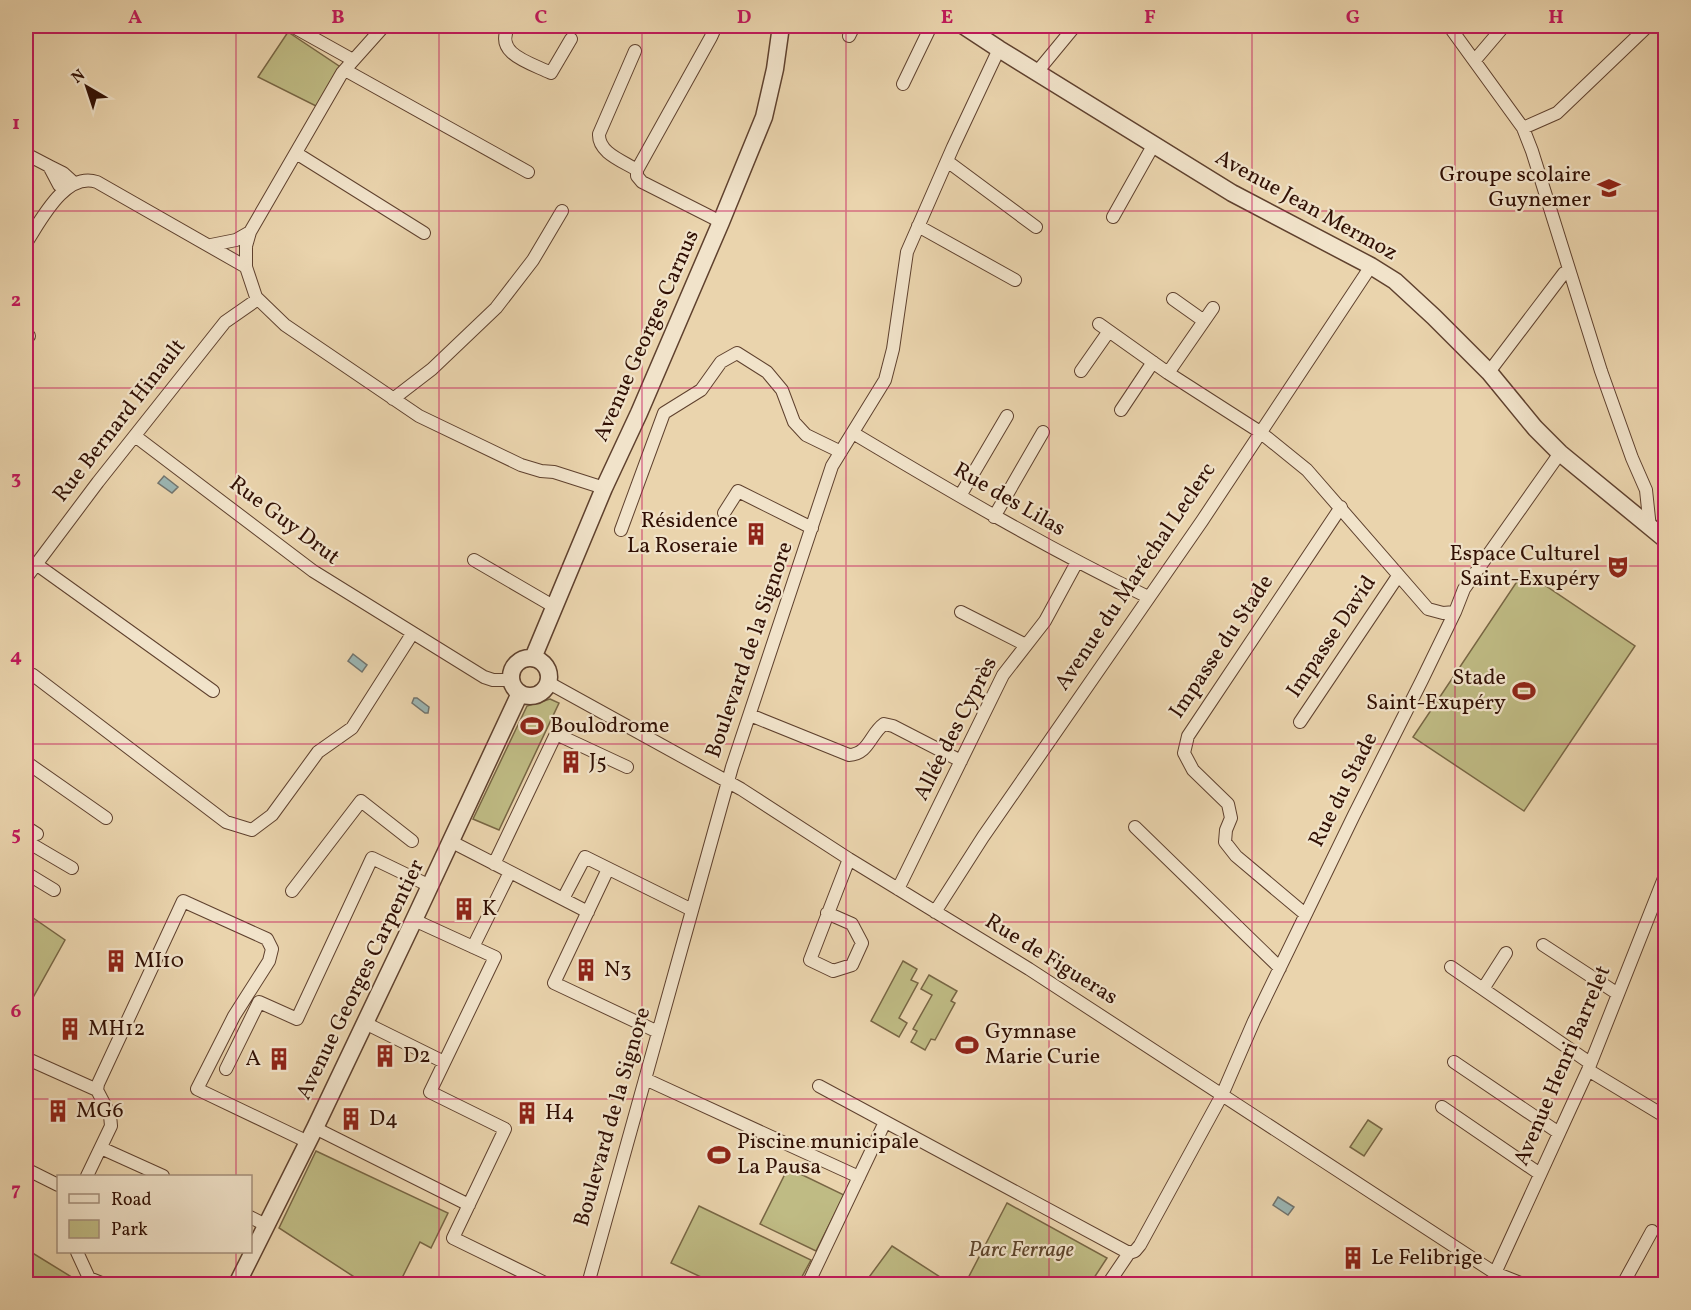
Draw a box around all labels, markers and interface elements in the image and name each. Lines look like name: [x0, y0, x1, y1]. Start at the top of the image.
text: A: [128, 4, 142, 32]
text: B: [331, 4, 345, 32]
text: C: [535, 4, 548, 32]
text: D: [737, 4, 751, 32]
text: E: [941, 4, 953, 32]
text: F: [1144, 4, 1156, 32]
text: G: [1346, 4, 1360, 32]
text: H: [1548, 4, 1564, 32]
north arrow: [57, 57, 117, 117]
text: N: [67, 64, 91, 89]
text: 1: [12, 110, 20, 138]
street label: Avenue Jean Mermoz: [1209, 143, 1403, 269]
place label: Groupe scolaire Guynemer: [1440, 160, 1591, 216]
school or university icon: Groupe scolaire Guynemer: [1596, 175, 1622, 201]
street label: Avenue Georges Carnus: [586, 225, 708, 447]
text: 2: [11, 287, 21, 315]
street label: Rue Bernard Hinault: [46, 333, 194, 509]
street label: Rue des Lilas: [947, 455, 1071, 545]
street label: Avenue du Maréchal Leclerc: [1048, 457, 1224, 697]
text: 3: [11, 465, 21, 493]
street label: Rue Guy Drut: [222, 469, 346, 573]
place label: Résidence La Roseraie: [627, 506, 738, 562]
building icon: Résidence La Roseraie: [743, 521, 769, 547]
street label: Boulevard de la Signore: [698, 538, 802, 762]
place label: Espace Culturel Saint-Exupéry: [1449, 539, 1600, 595]
theatre icon: Espace Culturel Saint-Exupéry: [1605, 554, 1631, 580]
street label: Impasse du Stade: [1162, 569, 1282, 725]
street label: Impasse David: [1280, 570, 1384, 704]
text: 4: [10, 643, 22, 671]
street label: Allée des Cyprès: [906, 652, 1006, 806]
place label: Stade Saint-Exupéry: [1366, 663, 1506, 719]
sports icon: Stade Saint-Exupéry: [1511, 678, 1537, 704]
place label: Boulodrome: [550, 711, 669, 742]
sports icon: Boulodrome: [519, 713, 545, 739]
street label: Rue du Stade: [1302, 727, 1386, 853]
place label: J5: [589, 747, 607, 778]
building icon: J5: [558, 749, 584, 775]
text: 5: [11, 821, 21, 849]
street label: Avenue Georges Carpentier: [289, 855, 433, 1105]
place label: K: [482, 894, 497, 925]
building icon: K: [451, 896, 477, 922]
street label: Rue de Figueras: [979, 907, 1123, 1013]
place label: MI10: [134, 946, 184, 977]
building icon: MI10: [103, 948, 129, 974]
place label: N3: [604, 955, 632, 986]
building icon: N3: [573, 957, 599, 983]
street label: Avenue Henri Barrelet: [1507, 961, 1619, 1171]
text: 6: [11, 998, 22, 1026]
street label: Boulevard de la Signore: [567, 1004, 659, 1230]
place label: MH12: [88, 1014, 145, 1045]
building icon: MH12: [57, 1016, 83, 1042]
place label: Gymnase Marie Curie: [985, 1017, 1100, 1073]
sports icon: Gymnase Marie Curie: [954, 1032, 980, 1058]
place label: D2: [403, 1041, 431, 1072]
building icon: D2: [372, 1043, 398, 1069]
place label: A: [246, 1044, 261, 1075]
building icon: A: [266, 1046, 292, 1072]
place label: MG6: [76, 1096, 124, 1127]
building icon: MG6: [45, 1098, 71, 1124]
place label: H4: [545, 1098, 575, 1129]
building icon: H4: [514, 1100, 540, 1126]
place label: D4: [369, 1104, 398, 1135]
building icon: D4: [338, 1106, 364, 1132]
place label: Piscine municipale La Pausa: [737, 1127, 919, 1183]
sports icon: Piscine municipale La Pausa: [706, 1142, 732, 1168]
legend: [57, 1175, 252, 1253]
text: 7: [11, 1176, 21, 1204]
text: Road: [111, 1188, 152, 1213]
text: Park: [111, 1218, 148, 1243]
park label: Parc Ferrage: [968, 1235, 1074, 1266]
place label: Le Felibrige: [1371, 1243, 1483, 1274]
building icon: Le Felibrige: [1340, 1245, 1366, 1271]

